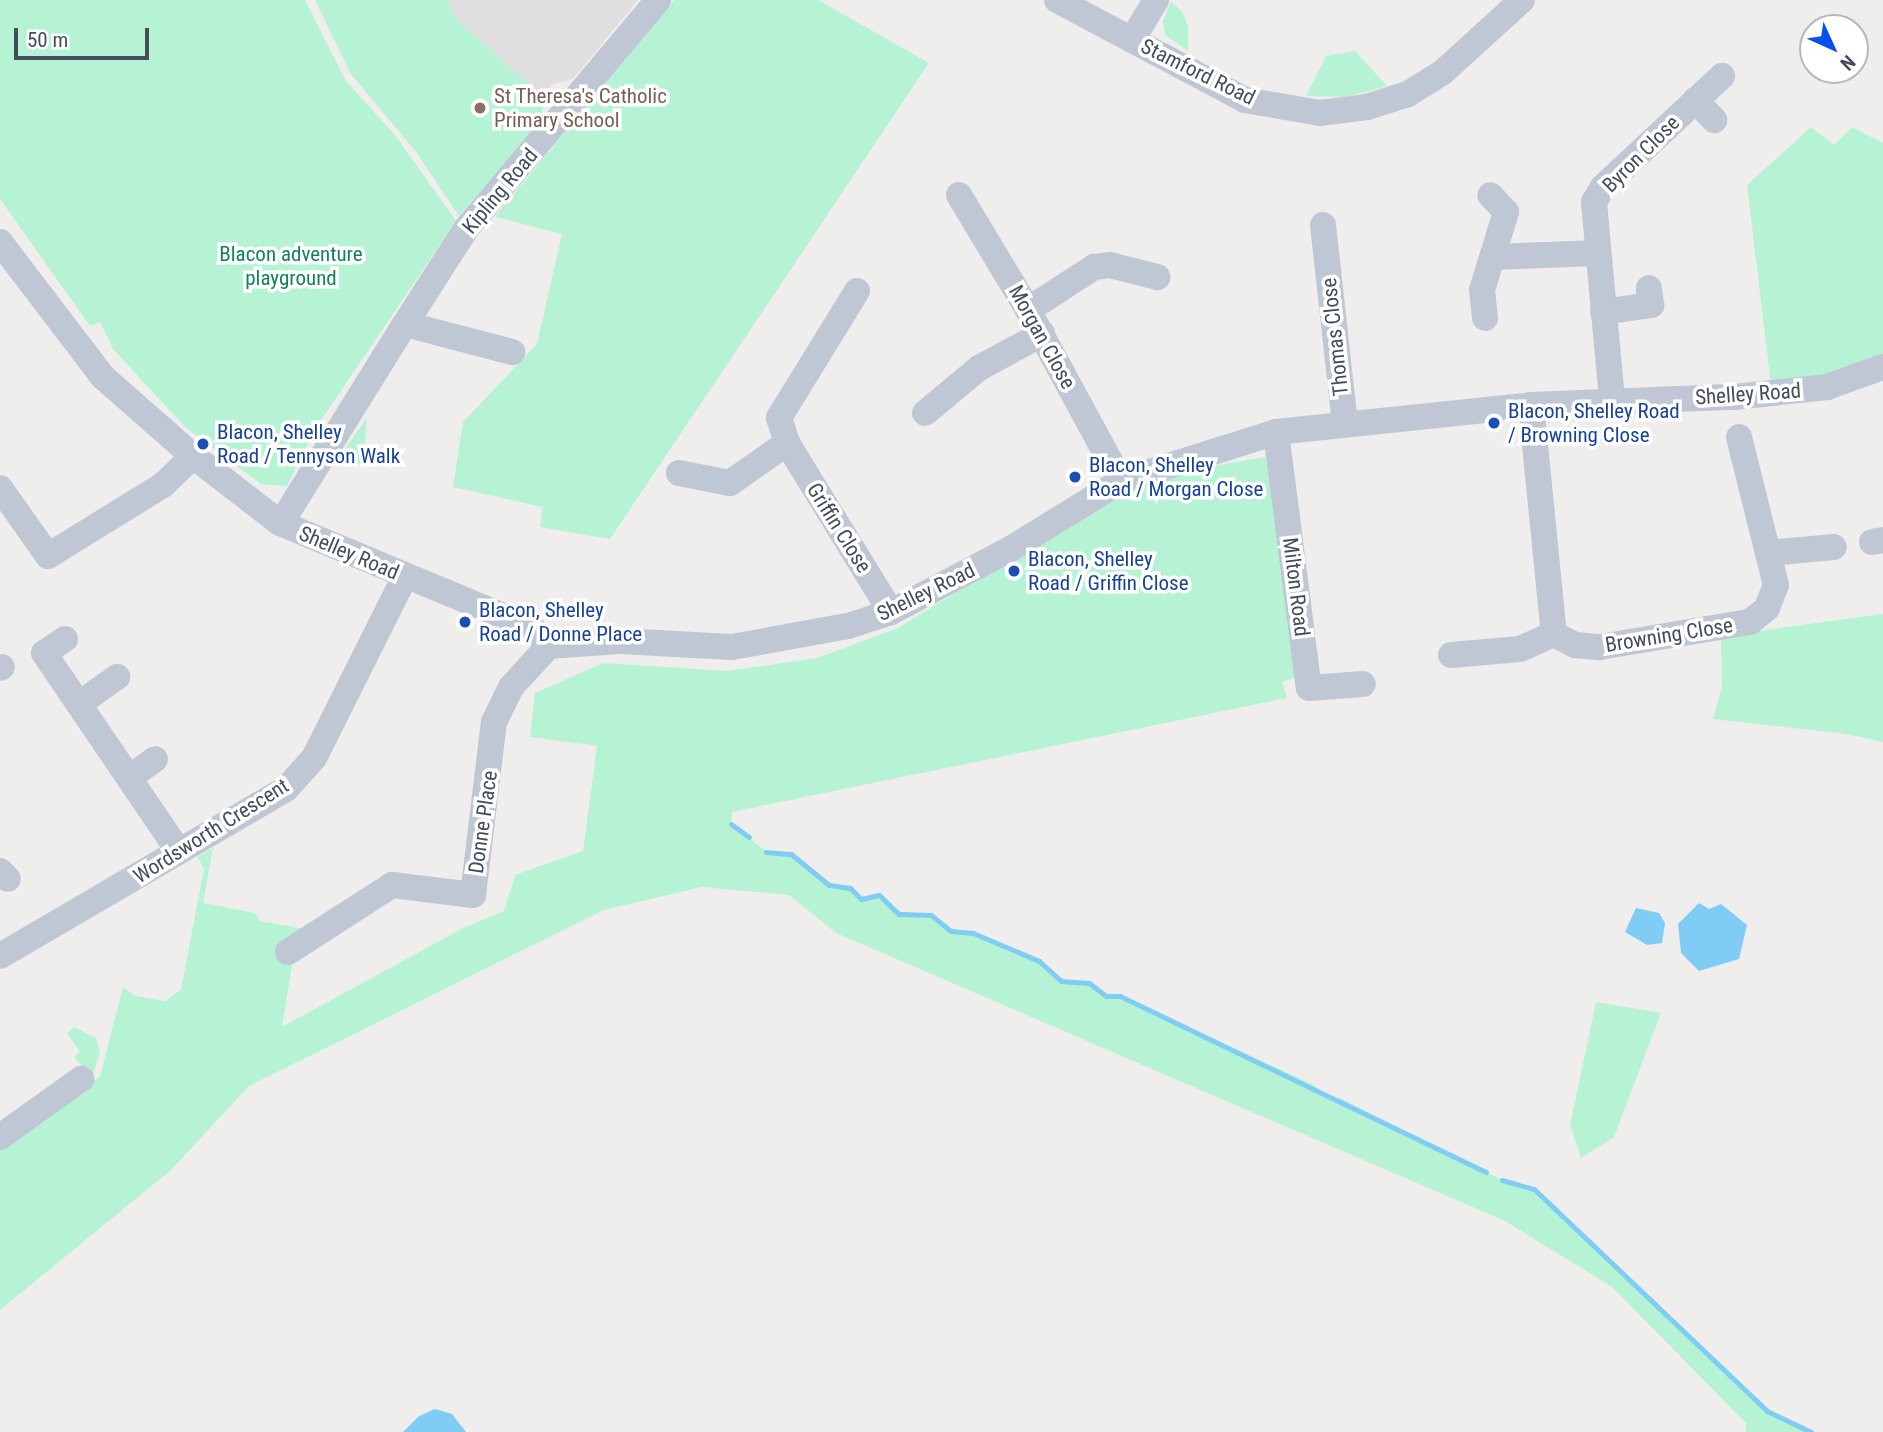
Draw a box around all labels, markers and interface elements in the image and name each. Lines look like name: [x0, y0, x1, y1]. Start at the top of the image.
scale bar: [18, 14, 152, 58]
north arrow: [1799, 14, 1869, 84]
text: 50 m: [27, 28, 68, 52]
street label: Stamford Road: [1137, 34, 1259, 110]
text: N: [1836, 51, 1860, 75]
place label: St Theresa's Catholic Primary School: [494, 83, 667, 133]
marker: St Theresa's Catholic Primary School: [472, 100, 488, 116]
street label: Byron Close: [1597, 110, 1685, 198]
street label: Kipling Road: [457, 143, 543, 239]
park label: Blacon adventure playground: [219, 241, 363, 291]
street label: Thomas Close: [1316, 277, 1354, 397]
street label: Morgan Close: [1003, 281, 1081, 393]
street label: Shelley Road: [1694, 378, 1802, 410]
place label: Blacon, Shelley Road / Browning Close: [1508, 398, 1680, 448]
marker: Blacon, Shelley Road / Browning Close: [1486, 415, 1502, 431]
place label: Blacon, Shelley Road / Tennyson Walk: [217, 419, 401, 469]
marker: Blacon, Shelley Road / Tennyson Walk: [195, 436, 211, 452]
place label: Blacon, Shelley Road / Morgan Close: [1089, 452, 1263, 502]
marker: Blacon, Shelley Road / Morgan Close: [1067, 469, 1083, 485]
street label: Griffin Close: [802, 479, 876, 577]
street label: Shelley Road: [295, 521, 403, 585]
street label: Milton Road: [1277, 536, 1315, 638]
place label: Blacon, Shelley Road / Griffin Close: [1028, 546, 1189, 596]
street label: Shelley Road: [873, 557, 979, 627]
marker: Blacon, Shelley Road / Griffin Close: [1006, 563, 1022, 579]
place label: Blacon, Shelley Road / Donne Place: [479, 597, 642, 647]
street label: Browning Close: [1603, 612, 1735, 658]
marker: Blacon, Shelley Road / Donne Place: [457, 614, 473, 630]
street label: Donne Place: [463, 769, 503, 875]
street label: Wordsworth Crescent: [129, 773, 293, 889]

